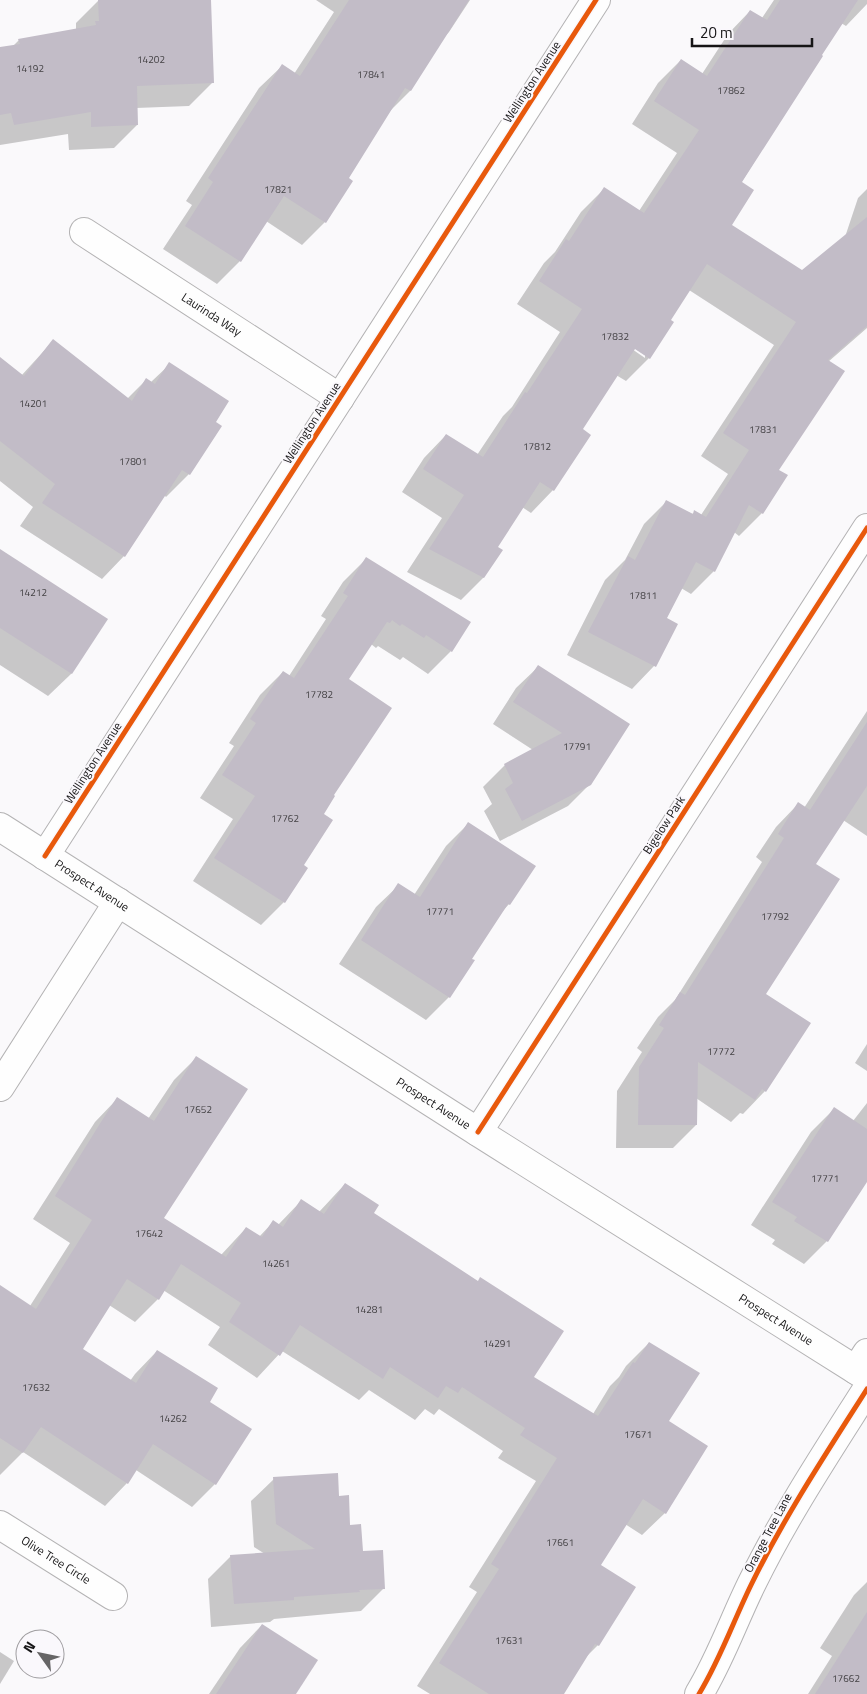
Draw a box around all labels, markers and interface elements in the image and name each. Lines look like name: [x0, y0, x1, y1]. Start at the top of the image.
scale bar: [692, 15, 812, 47]
text: 20 m: [700, 21, 733, 44]
street label: Wellington Avenue: [498, 37, 565, 126]
house number: 14202: [137, 52, 165, 67]
house number: 14192: [16, 61, 44, 76]
house number: 17841: [357, 67, 385, 82]
house number: 17862: [717, 83, 745, 98]
house number: 17821: [264, 182, 292, 197]
street label: Laurinda Way: [178, 288, 246, 341]
house number: 17832: [601, 329, 629, 344]
street label: Wellington Avenue: [278, 378, 345, 467]
house number: 14201: [19, 396, 47, 411]
house number: 17831: [749, 422, 777, 437]
house number: 17812: [523, 439, 551, 454]
house number: 17801: [119, 454, 147, 469]
house number: 14212: [19, 585, 47, 600]
house number: 17811: [629, 588, 657, 603]
house number: 17782: [305, 687, 333, 702]
street label: Wellington Avenue: [59, 718, 126, 807]
house number: 17791: [563, 739, 591, 754]
street label: Bigelow Park: [638, 792, 690, 858]
house number: 17762: [271, 811, 299, 826]
street label: Prospect Avenue: [51, 854, 133, 916]
house number: 17771: [426, 904, 454, 919]
house number: 17792: [761, 909, 789, 924]
house number: 17772: [707, 1044, 735, 1059]
street label: Prospect Avenue: [393, 1072, 475, 1134]
house number: 17652: [184, 1102, 212, 1117]
house number: 17771: [811, 1171, 839, 1186]
house number: 17642: [135, 1226, 163, 1241]
house number: 14261: [262, 1256, 290, 1271]
street label: Prospect Avenue: [735, 1288, 817, 1350]
house number: 14281: [355, 1302, 383, 1317]
house number: 14291: [483, 1336, 511, 1351]
house number: 17632: [22, 1380, 50, 1395]
house number: 14262: [159, 1411, 187, 1426]
house number: 17671: [624, 1427, 652, 1442]
street label: Orange Tree Lane: [739, 1490, 797, 1576]
street label: Olive Tree Circle: [18, 1531, 95, 1589]
house number: 17661: [546, 1535, 574, 1550]
north arrow: [15, 1629, 65, 1679]
house number: 17631: [495, 1633, 523, 1648]
text: N: [17, 1637, 40, 1656]
house number: 17662: [832, 1671, 860, 1686]

